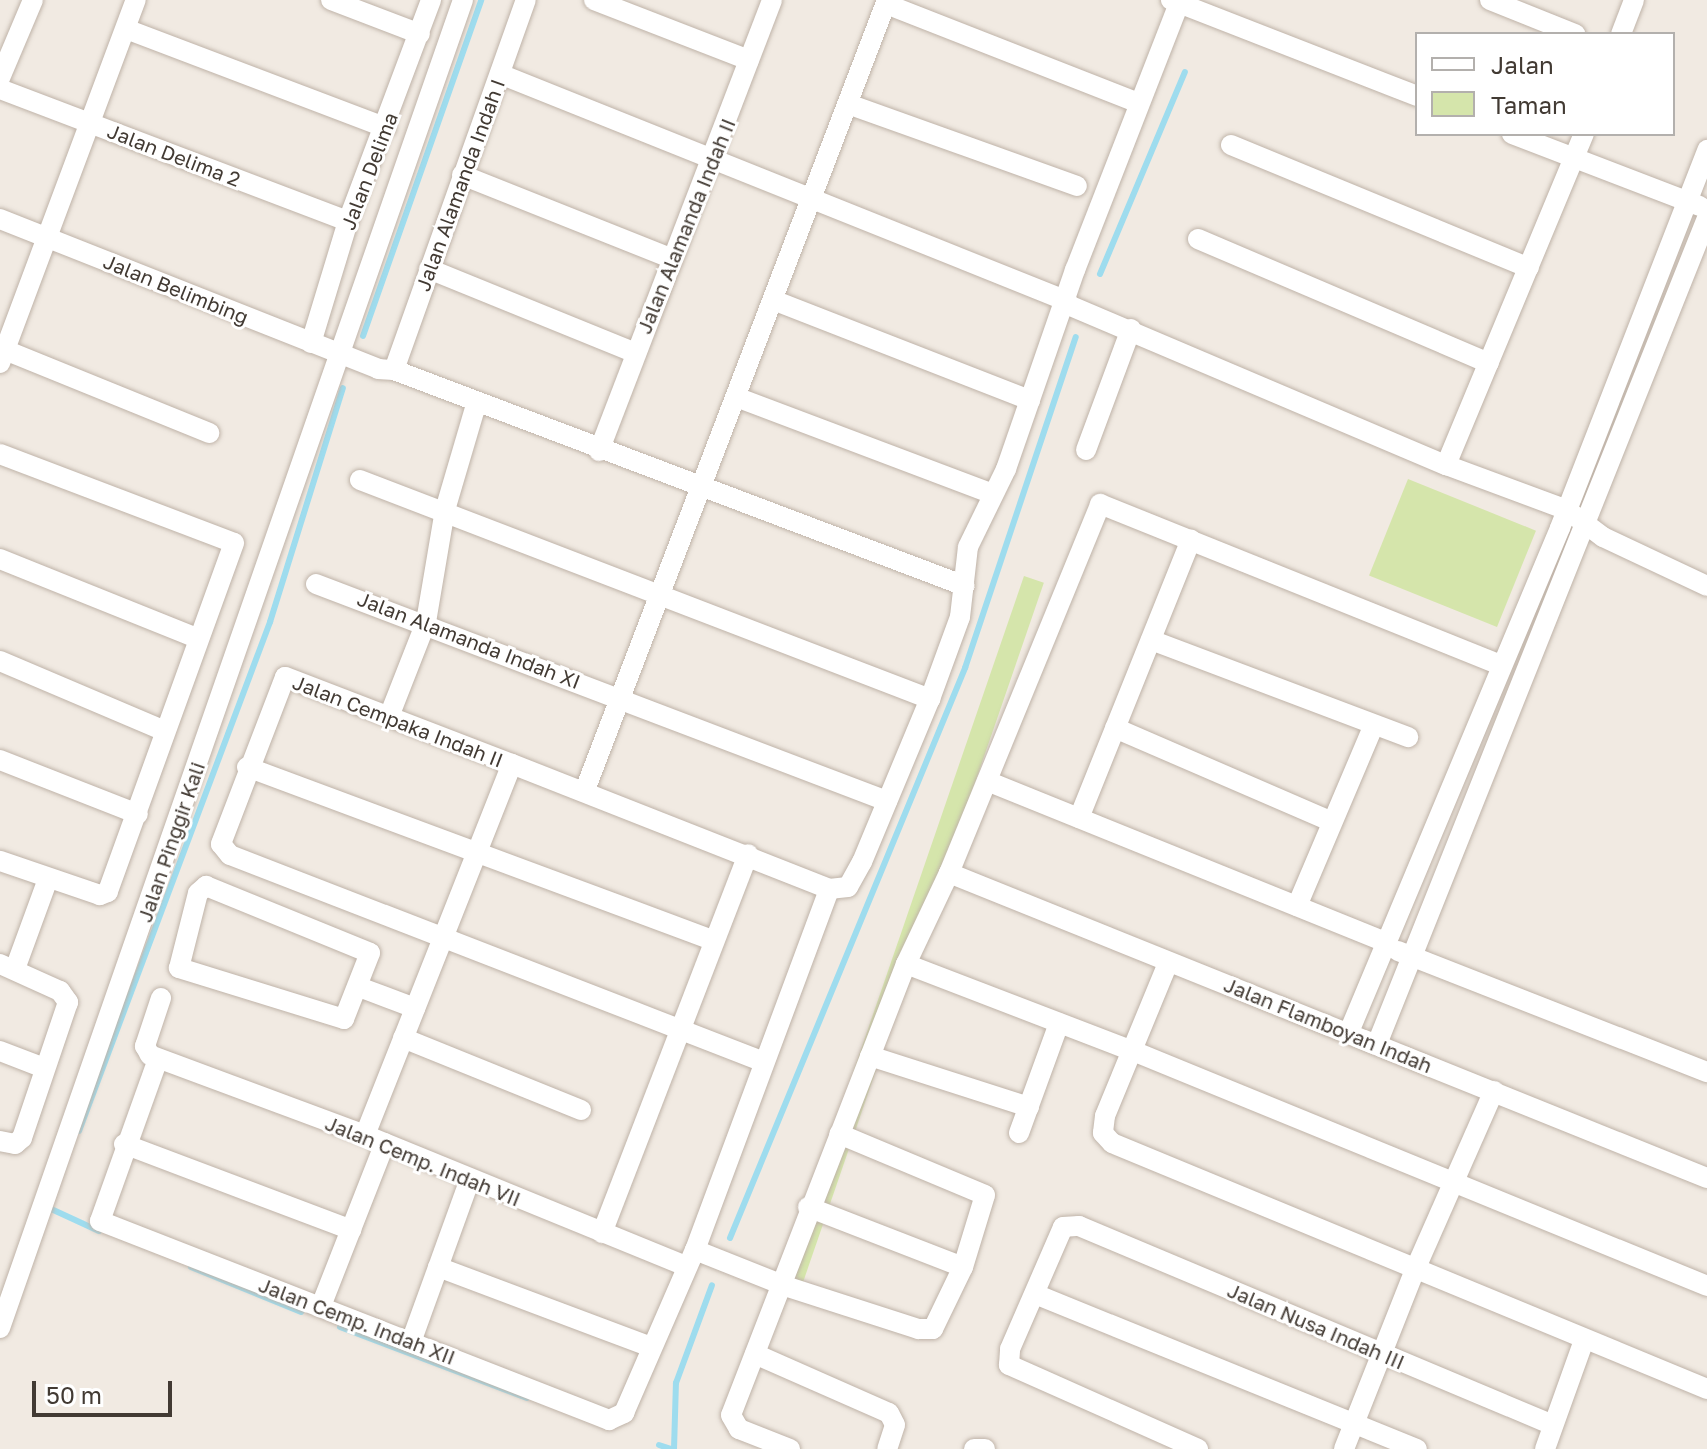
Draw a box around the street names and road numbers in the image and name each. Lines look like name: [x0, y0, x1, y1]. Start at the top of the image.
street label: Jalan Alamanda Indah I: [410, 76, 510, 294]
street label: Jalan Delima: [336, 109, 402, 233]
street label: Jalan Alamanda Indah II: [632, 115, 740, 337]
street label: Jalan Delima 2: [104, 119, 244, 191]
street label: Jalan Belimbing: [100, 249, 252, 329]
street label: Jalan Alamanda Indah XI: [354, 586, 584, 694]
street label: Jalan Cempaka Indah II: [289, 670, 507, 772]
street label: Jalan Pinggir Kali: [132, 759, 210, 925]
street label: Jalan Flamboyan Indah: [1220, 972, 1436, 1078]
street label: Jalan Cemp. Indah VII: [322, 1111, 524, 1211]
street label: Jalan Cemp. Indah XII: [255, 1272, 459, 1370]
street label: Jalan Nusa Indah III: [1224, 1278, 1408, 1374]

